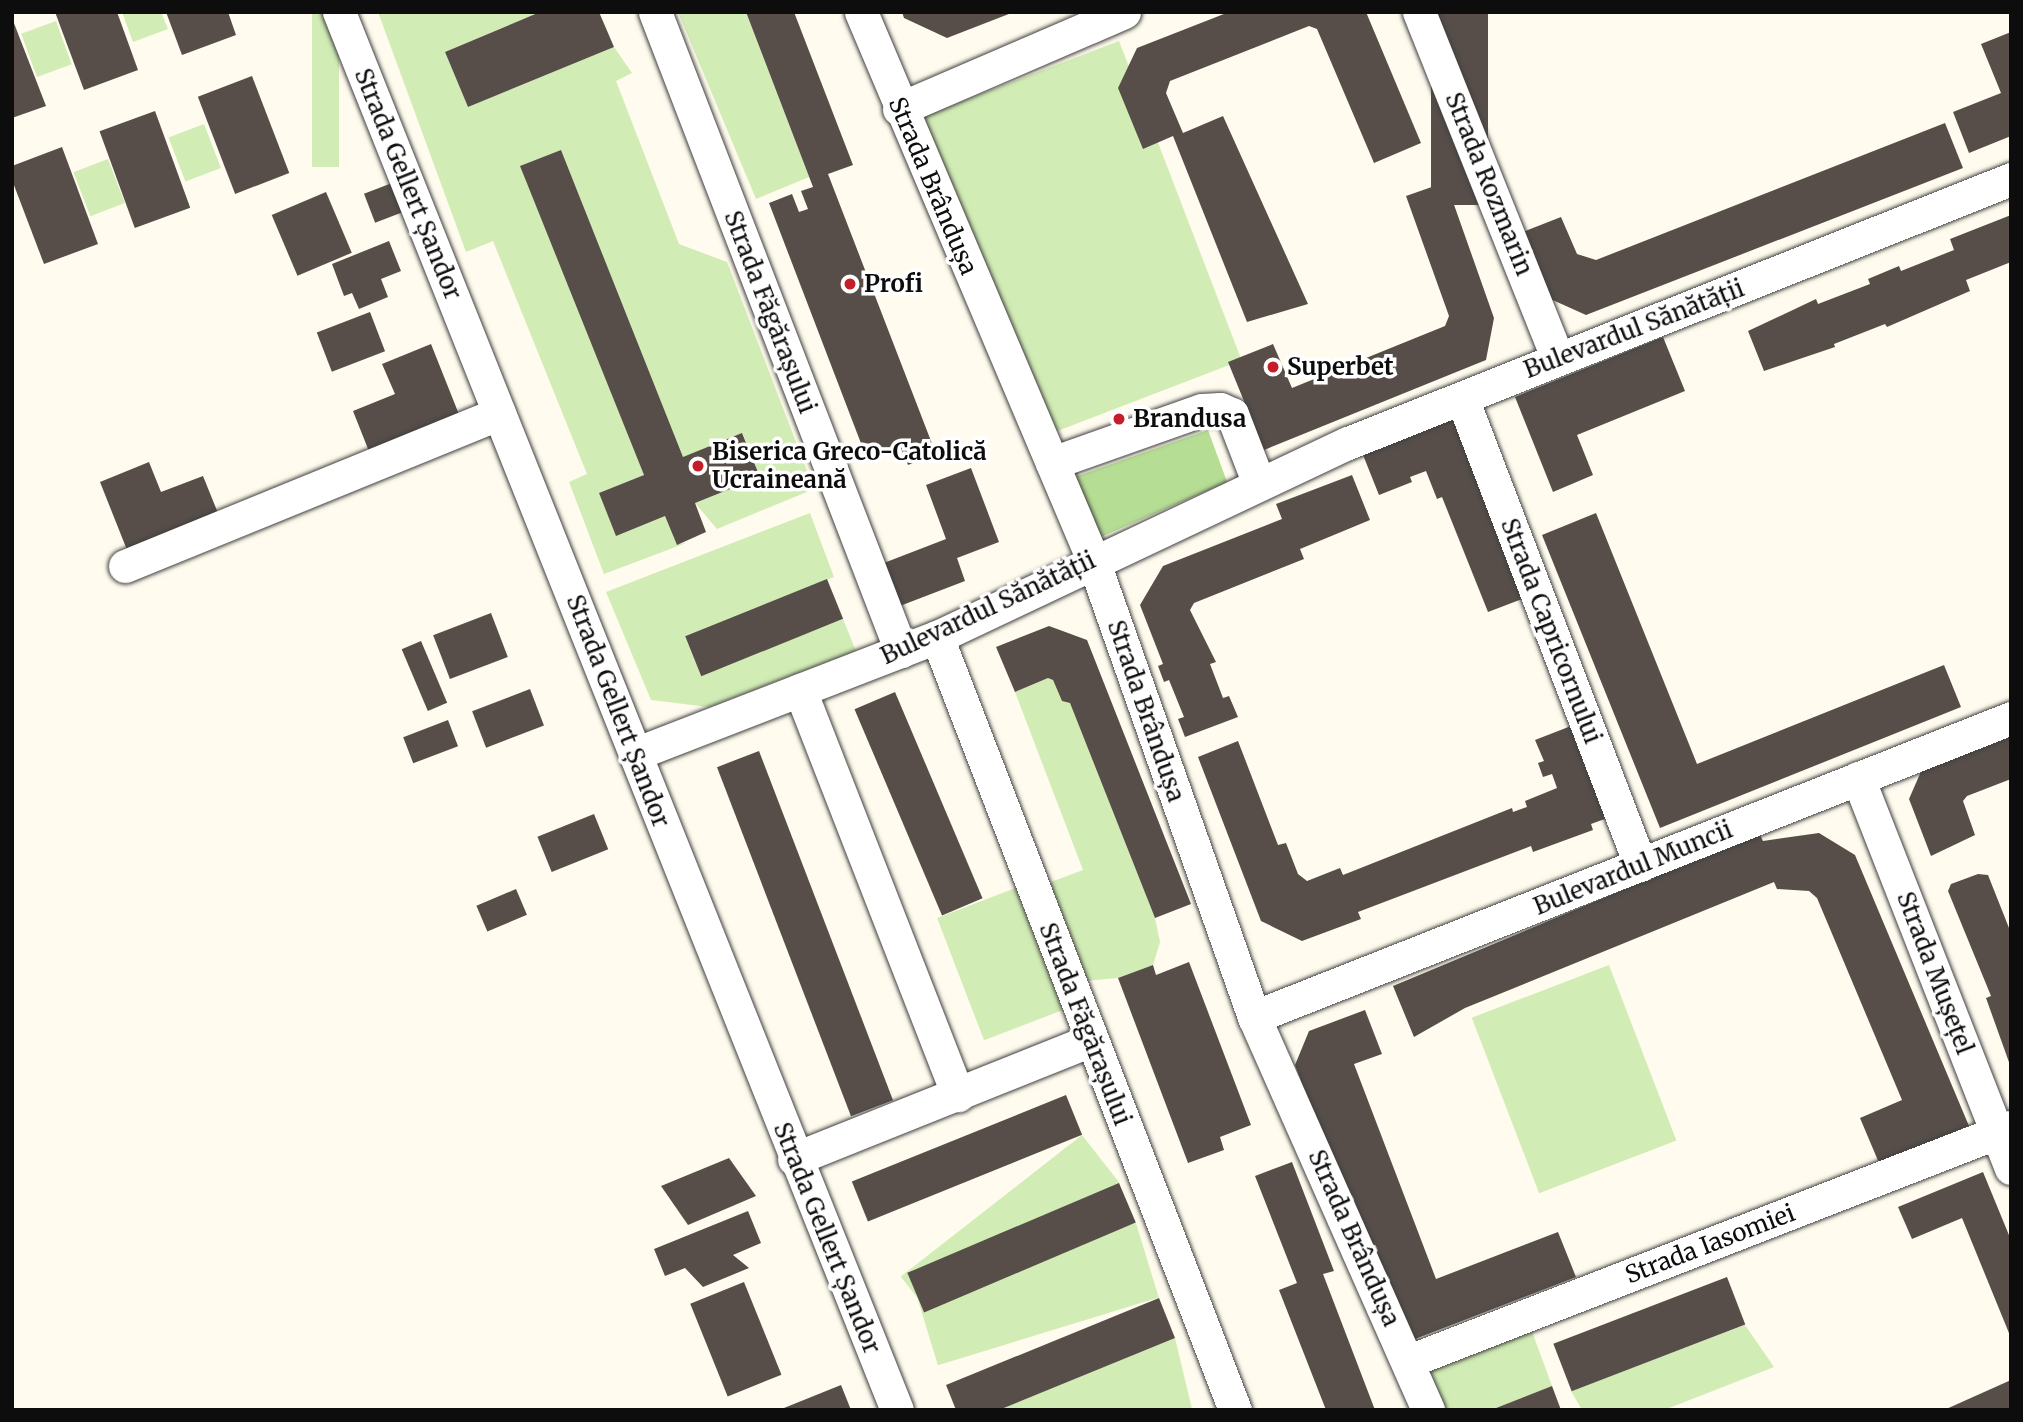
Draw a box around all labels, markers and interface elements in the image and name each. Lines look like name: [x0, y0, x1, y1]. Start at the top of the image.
street label: Strada Gellert Șandor: [348, 64, 468, 304]
street label: Strada Rozmarin: [1439, 88, 1539, 280]
street label: Strada Brândușa: [883, 93, 983, 279]
street label: Strada Făgărașului: [718, 207, 822, 417]
place label: Profi: [864, 270, 923, 298]
street label: Bulevardul Sănătății: [1520, 274, 1748, 384]
marker: Profi: [842, 276, 858, 292]
place label: Superbet: [1287, 353, 1394, 381]
marker: Superbet: [1265, 359, 1281, 375]
place label: Brandusa: [1133, 405, 1246, 433]
marker: Brandusa: [1111, 411, 1127, 427]
place label: Biserica Greco-Catolică Ucraineană: [712, 438, 987, 494]
marker: Biserica Greco-Catolică Ucraineană: [690, 458, 706, 474]
street label: Strada Capricornului: [1495, 514, 1607, 748]
street label: Bulevardul Sănătății: [876, 546, 1100, 670]
street label: Strada Gellert Șandor: [560, 591, 676, 831]
street label: Strada Brândușa: [1101, 616, 1191, 806]
street label: Bulevardul Muncii: [1529, 815, 1737, 921]
street label: Strada Mușețel: [1891, 888, 1979, 1058]
street label: Strada Făgărașului: [1033, 919, 1137, 1129]
street label: Strada Gellert Șandor: [767, 1118, 887, 1358]
street label: Strada Brândușa: [1302, 1145, 1406, 1331]
street label: Strada Iasomiei: [1621, 1198, 1799, 1290]

